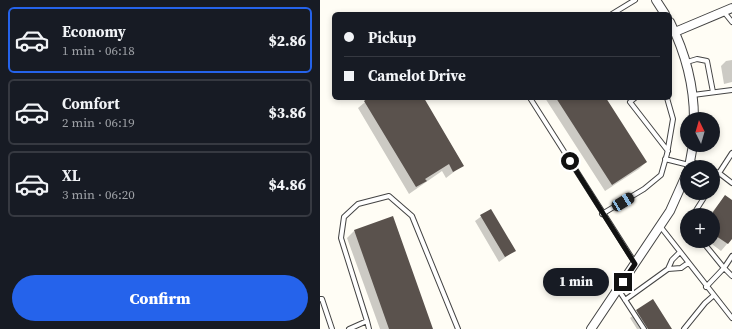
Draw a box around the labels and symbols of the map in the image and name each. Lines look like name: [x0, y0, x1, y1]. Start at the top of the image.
north arrow: [680, 112, 720, 152]
route start: [561, 152, 579, 170]
car: [610, 191, 636, 213]
callout: 1 min: [543, 268, 609, 296]
route end: [614, 273, 632, 291]

